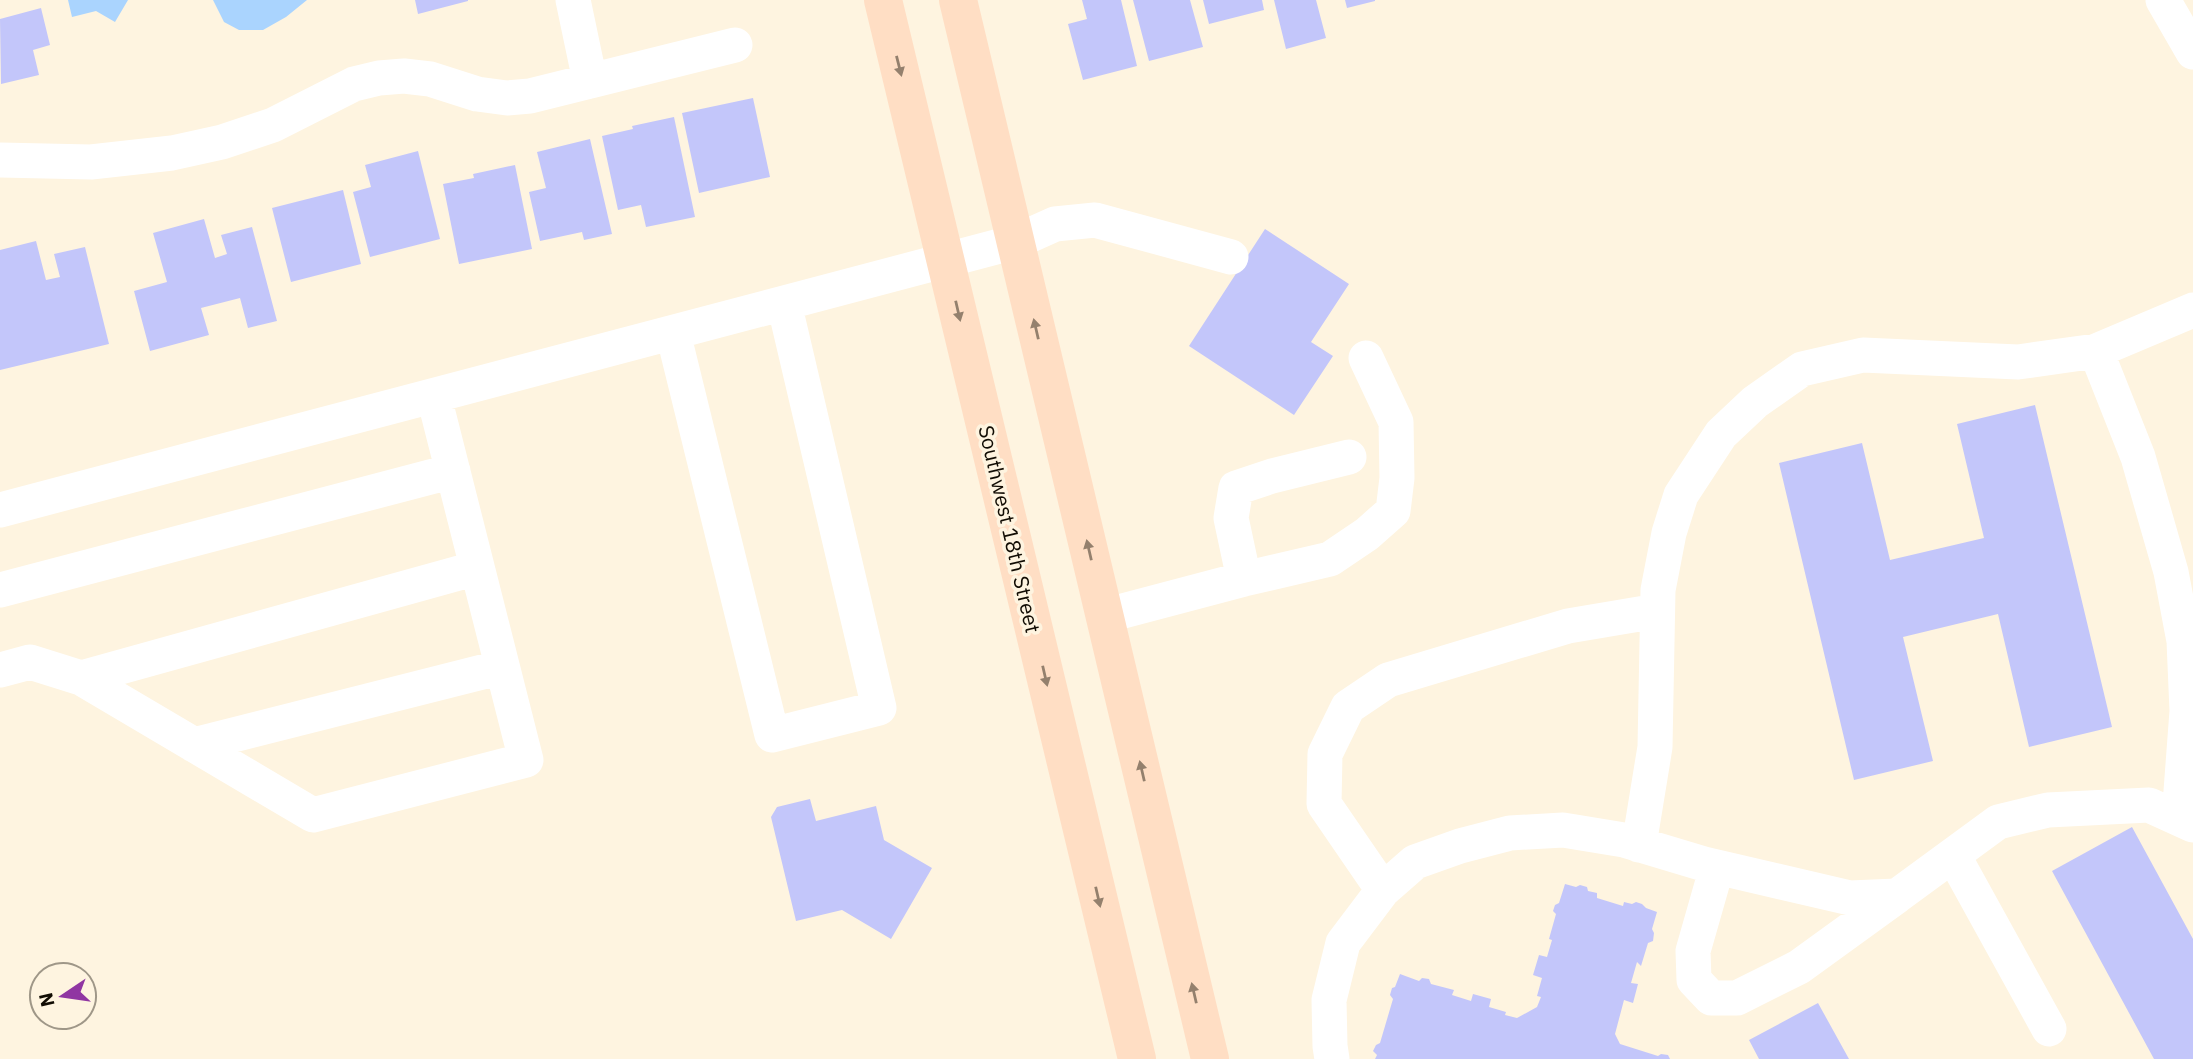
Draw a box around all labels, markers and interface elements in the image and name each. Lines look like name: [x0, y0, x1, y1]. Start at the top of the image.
one-way arrow: [894, 55, 905, 77]
one-way arrow: [953, 300, 964, 322]
one-way arrow: [1030, 318, 1041, 340]
street label: Southwest 18th Street: [973, 423, 1047, 635]
one-way arrow: [1083, 539, 1094, 561]
one-way arrow: [1040, 665, 1051, 687]
one-way arrow: [1136, 760, 1147, 782]
one-way arrow: [1093, 886, 1104, 908]
north arrow: [28, 961, 98, 1031]
one-way arrow: [1189, 982, 1200, 1004]
text: N: [33, 990, 60, 1009]

